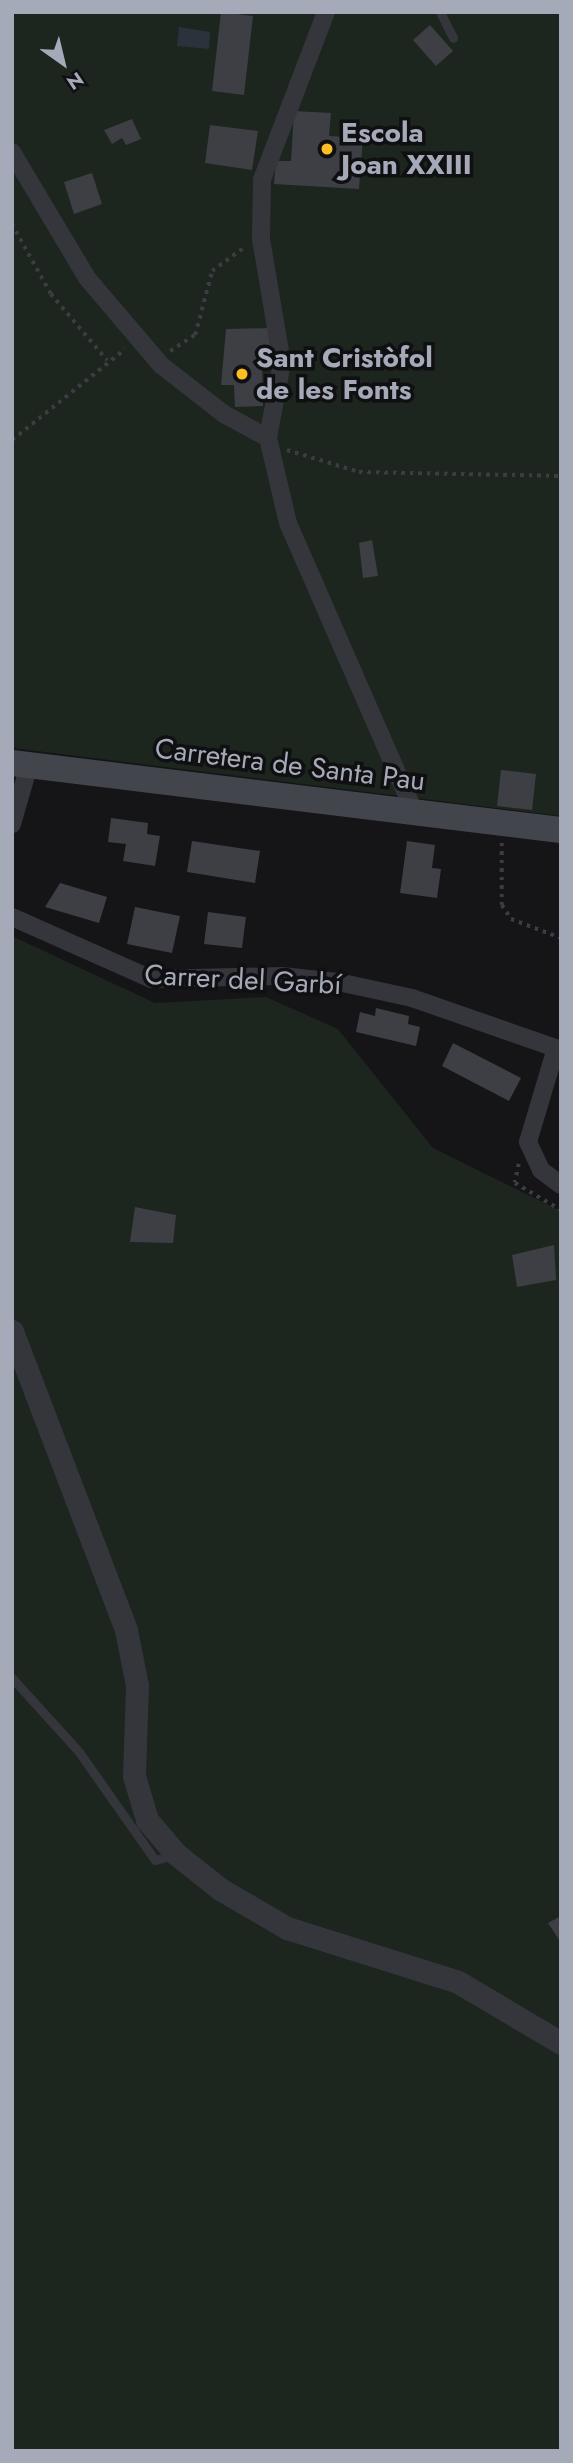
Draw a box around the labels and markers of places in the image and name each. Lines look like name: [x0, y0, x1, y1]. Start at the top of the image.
place label: Escola Joan XXIII: [341, 116, 472, 182]
marker: Escola Joan XXIII: [319, 141, 335, 157]
place label: Sant Cristòfol de les Fonts: [256, 341, 433, 407]
marker: Sant Cristòfol de les Fonts: [234, 366, 250, 382]

